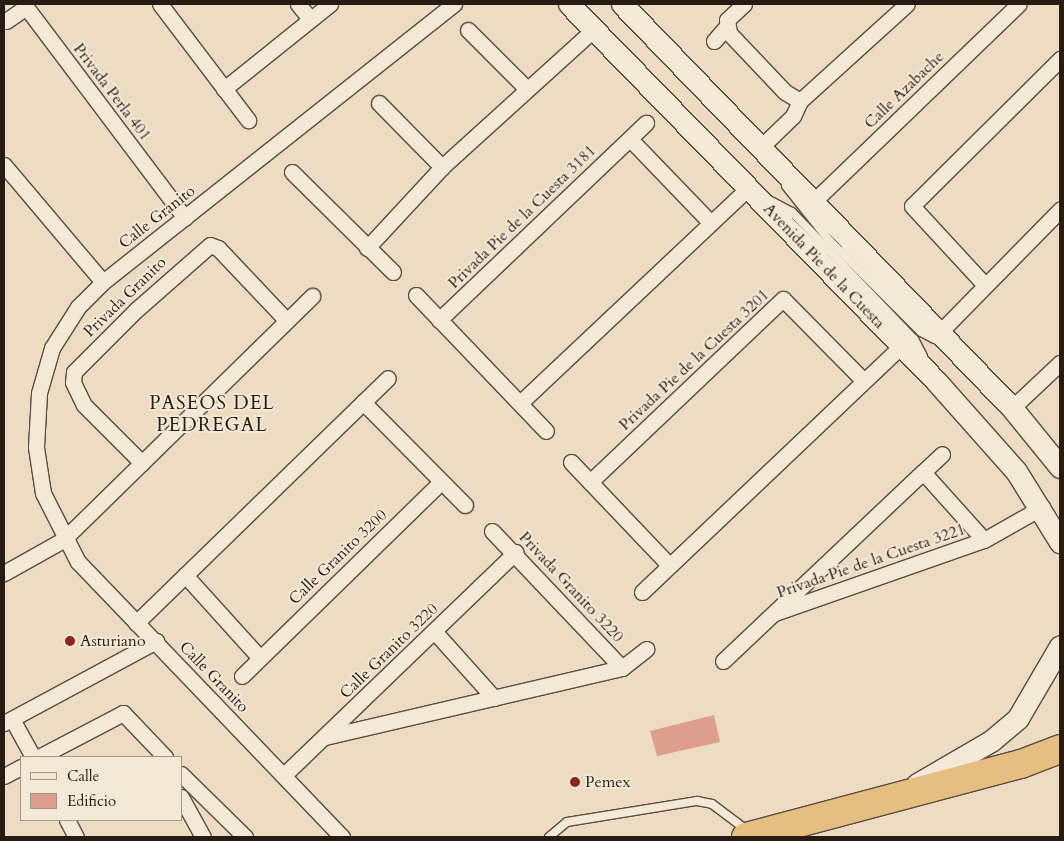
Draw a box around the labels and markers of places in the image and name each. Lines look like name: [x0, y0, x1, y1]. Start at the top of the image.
place label: Asturiano: [80, 631, 146, 651]
marker: Asturiano: [64, 635, 76, 647]
place label: Pemex: [585, 772, 630, 792]
marker: Pemex: [569, 776, 581, 788]

